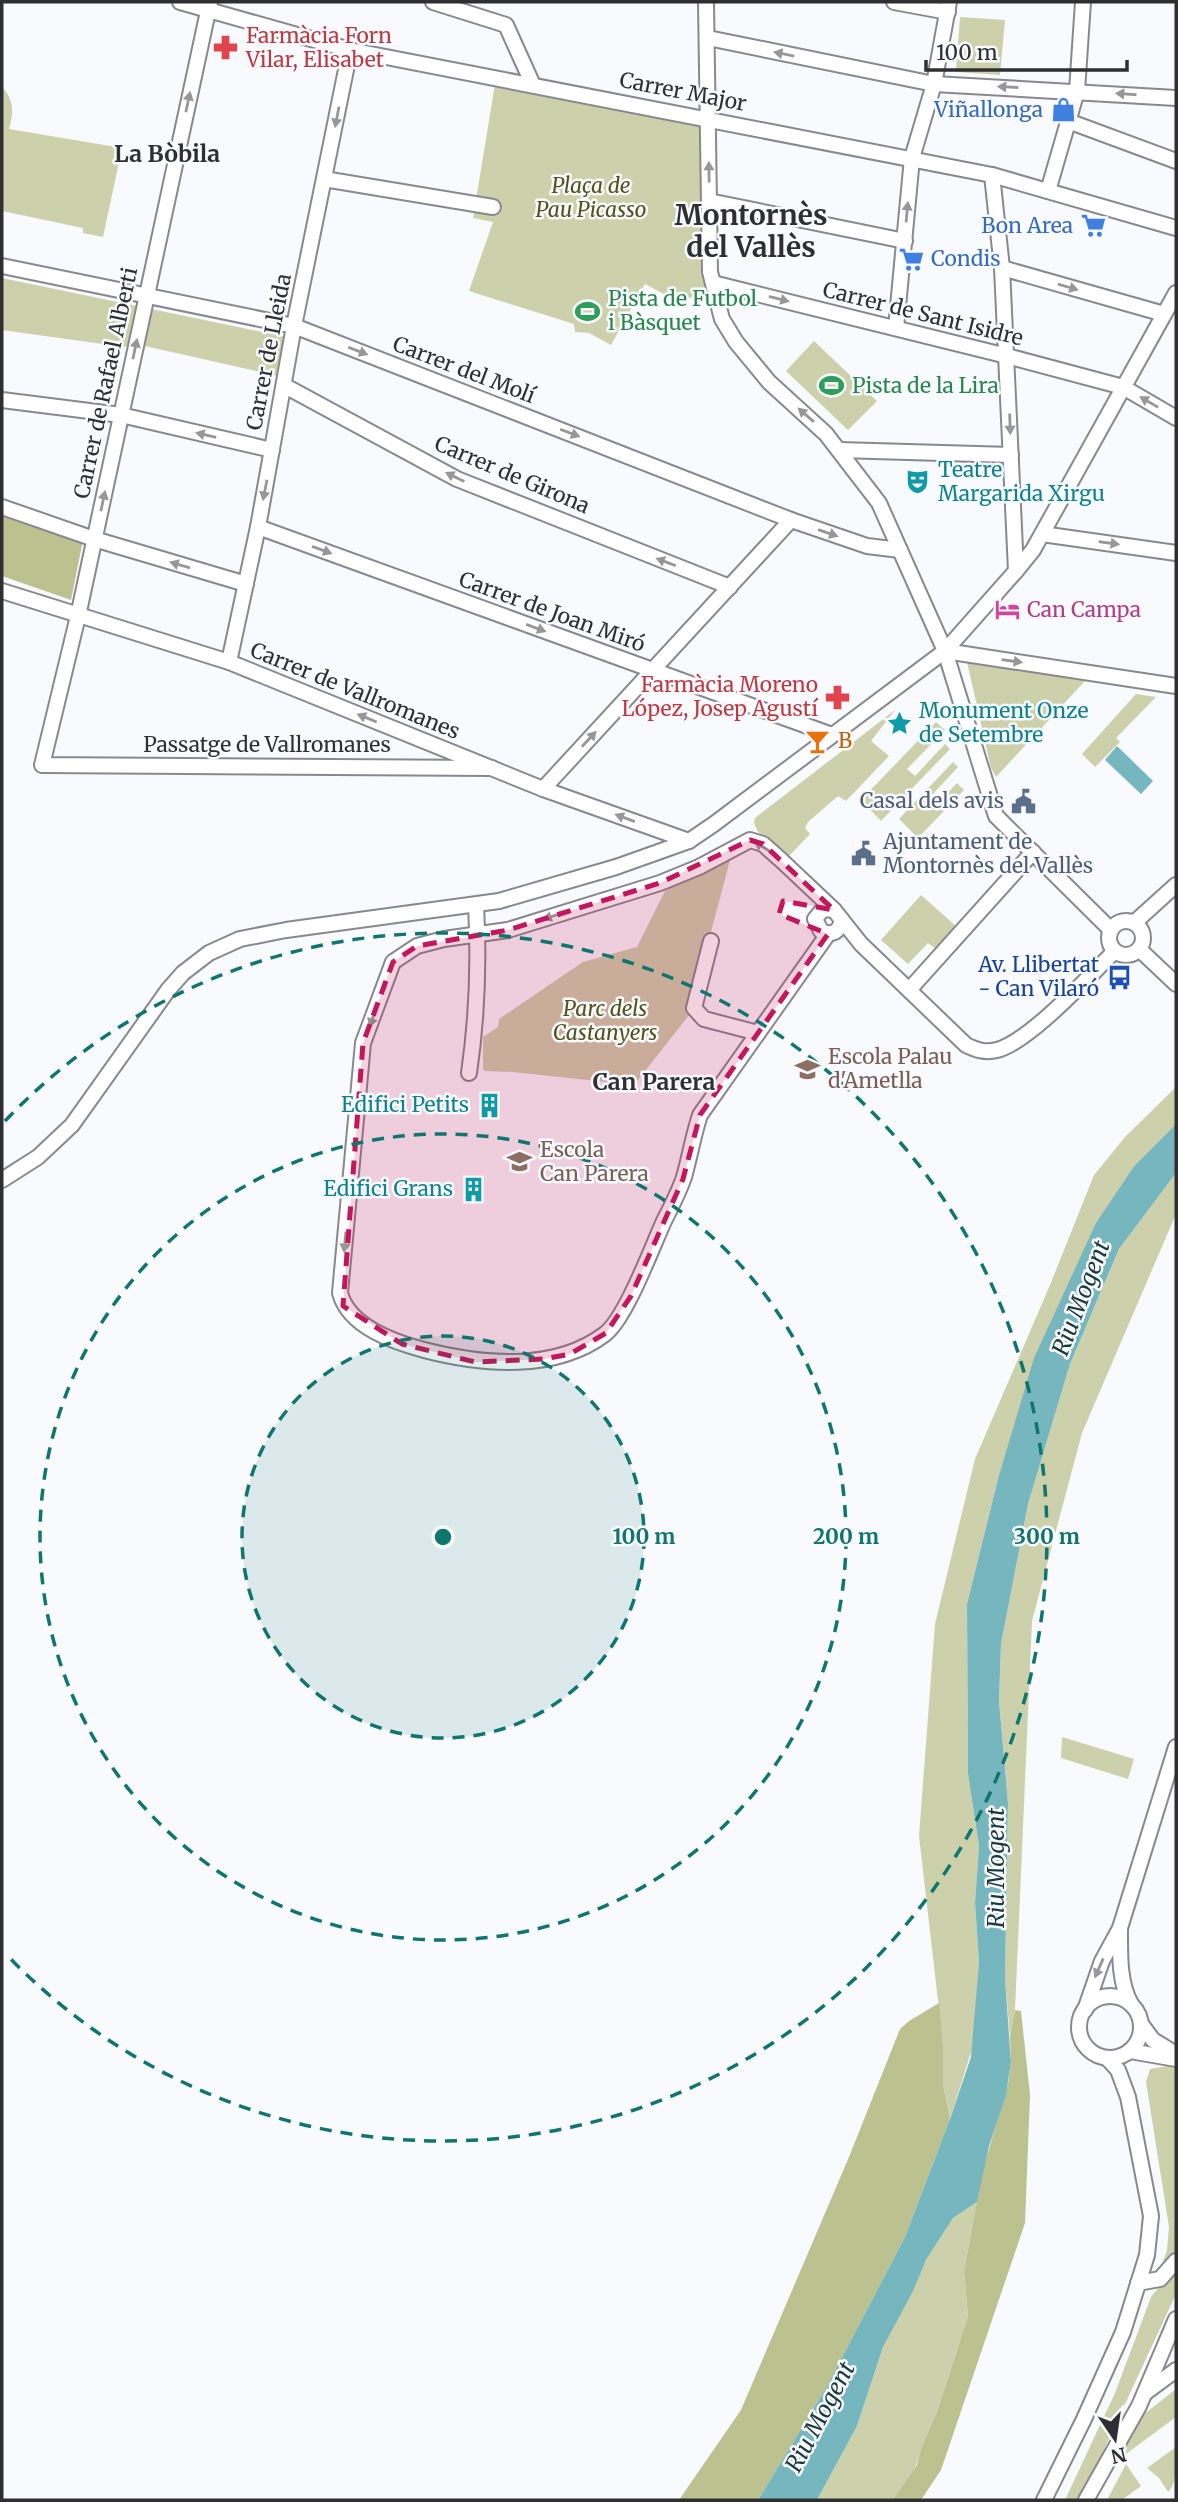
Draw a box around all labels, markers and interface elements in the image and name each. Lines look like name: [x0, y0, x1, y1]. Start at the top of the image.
place label: Farmàcia Forn Vilar, Elisabet: [245, 22, 392, 73]
scale bar: [926, 28, 1127, 72]
pharmacy icon: Farmàcia Forn Vilar, Elisabet: [212, 34, 240, 62]
text: 100 m: [936, 39, 998, 66]
one-way arrow: [773, 48, 795, 59]
street label: Carrer Major: [617, 66, 749, 117]
one-way arrow: [997, 82, 1019, 93]
one-way arrow: [1115, 88, 1137, 99]
one-way arrow: [182, 91, 193, 113]
place label: Viñallonga: [933, 96, 1043, 123]
shop icon: Viñallonga: [1049, 96, 1077, 124]
one-way arrow: [331, 106, 342, 128]
district label: La Bòbila: [114, 139, 220, 168]
one-way arrow: [703, 161, 715, 183]
park label: Plaça de Pau Picasso: [535, 172, 647, 223]
district label: Montornès del Vallès: [675, 197, 827, 265]
one-way arrow: [902, 201, 913, 223]
place label: Bon Area: [981, 212, 1073, 239]
supermarket icon: Bon Area: [1079, 212, 1107, 240]
supermarket icon: Condis: [897, 245, 925, 273]
place label: Condis: [931, 245, 1000, 272]
street label: Carrer de Rafael Alberti: [68, 265, 143, 501]
street label: Carrer de Lleida: [240, 271, 297, 433]
street label: Carrer de Sant Isidre: [820, 276, 1026, 351]
one-way arrow: [1057, 282, 1078, 292]
place label: Pista de Futbol i Bàsquet: [608, 285, 758, 336]
one-way arrow: [768, 294, 790, 305]
sports icon: Pista de Futbol i Bàsquet: [574, 297, 602, 325]
street label: Carrer del Molí: [389, 330, 540, 409]
one-way arrow: [129, 338, 140, 360]
one-way arrow: [348, 346, 369, 357]
sports icon: Pista de la Lira: [818, 372, 846, 400]
place label: Pista de la Lira: [852, 372, 999, 399]
one-way arrow: [1140, 396, 1159, 408]
one-way arrow: [797, 408, 814, 423]
one-way arrow: [1004, 413, 1015, 435]
one-way arrow: [560, 428, 581, 439]
one-way arrow: [195, 429, 217, 440]
street label: Carrer de Girona: [431, 430, 594, 519]
place label: Teatre Margarida Xirgu: [938, 456, 1105, 507]
theatre icon: Teatre Margarida Xirgu: [904, 468, 932, 496]
one-way arrow: [445, 471, 465, 483]
one-way arrow: [259, 479, 270, 501]
one-way arrow: [97, 490, 108, 512]
one-way arrow: [818, 528, 839, 539]
one-way arrow: [1098, 538, 1120, 549]
one-way arrow: [312, 545, 333, 556]
one-way arrow: [656, 556, 677, 567]
one-way arrow: [170, 559, 191, 569]
street label: Carrer de Joan Miró: [455, 565, 649, 658]
hotel icon: Can Campa: [993, 596, 1021, 624]
place label: Can Campa: [1027, 596, 1141, 623]
one-way arrow: [525, 623, 546, 634]
street label: Carrer de Vallromanes: [246, 636, 464, 745]
one-way arrow: [1001, 656, 1023, 667]
place label: Farmàcia Moreno López, Josep Agustí: [622, 671, 819, 722]
pharmacy icon: Farmàcia Moreno López, Josep Agustí: [824, 683, 852, 711]
place label: Monument Onze de Setembre: [919, 697, 1089, 748]
place icon: Monument Onze de Setembre: [885, 709, 913, 737]
one-way arrow: [357, 712, 377, 724]
bar icon: B: [804, 727, 832, 755]
place label: B: [838, 727, 852, 754]
street label: Passatge de Vallromanes: [143, 731, 391, 758]
one-way arrow: [581, 731, 597, 748]
place label: Casal dels avis: [860, 787, 1004, 814]
public building icon: Casal dels avis: [1010, 787, 1038, 815]
one-way arrow: [614, 812, 635, 823]
place label: Ajuntament de Montornès del Vallès: [882, 828, 1093, 879]
public building icon: Ajuntament de Montornès del Vallès: [849, 840, 877, 868]
one-way arrow: [754, 841, 773, 853]
one-way arrow: [543, 912, 564, 922]
place label: Av. Llibertat - Can Vilaró: [977, 951, 1099, 1002]
bus stop icon: Av. Llibertat - Can Vilaró: [1105, 963, 1133, 991]
park label: Parc dels Castanyers: [553, 995, 658, 1046]
one-way arrow: [367, 1007, 378, 1028]
place label: Escola Palau d'Ametlla: [828, 1043, 953, 1094]
school or university icon: Escola Palau d'Ametlla: [794, 1055, 822, 1083]
district label: Can Parera: [593, 1067, 715, 1096]
place label: Edifici Petits: [341, 1091, 469, 1118]
building icon: Edifici Petits: [475, 1091, 503, 1119]
place label: Escola Can Parera: [540, 1136, 649, 1187]
school or university icon: Escola Can Parera: [506, 1148, 534, 1176]
place label: Edifici Grans: [323, 1175, 453, 1202]
building icon: Edifici Grans: [459, 1175, 487, 1203]
one-way arrow: [339, 1231, 350, 1253]
water label: Riu Mogent: [1045, 1236, 1116, 1359]
text: 100 m: [613, 1523, 675, 1550]
text: 200 m: [813, 1523, 879, 1550]
text: 300 m: [1014, 1523, 1080, 1550]
centre of rings: [431, 1525, 455, 1549]
water label: Riu Mogent: [981, 1808, 1010, 1928]
one-way arrow: [1093, 1958, 1105, 1978]
water label: Riu Mogent: [778, 2357, 861, 2477]
north arrow: [1080, 2404, 1150, 2474]
text: N: [1109, 2442, 1129, 2469]

